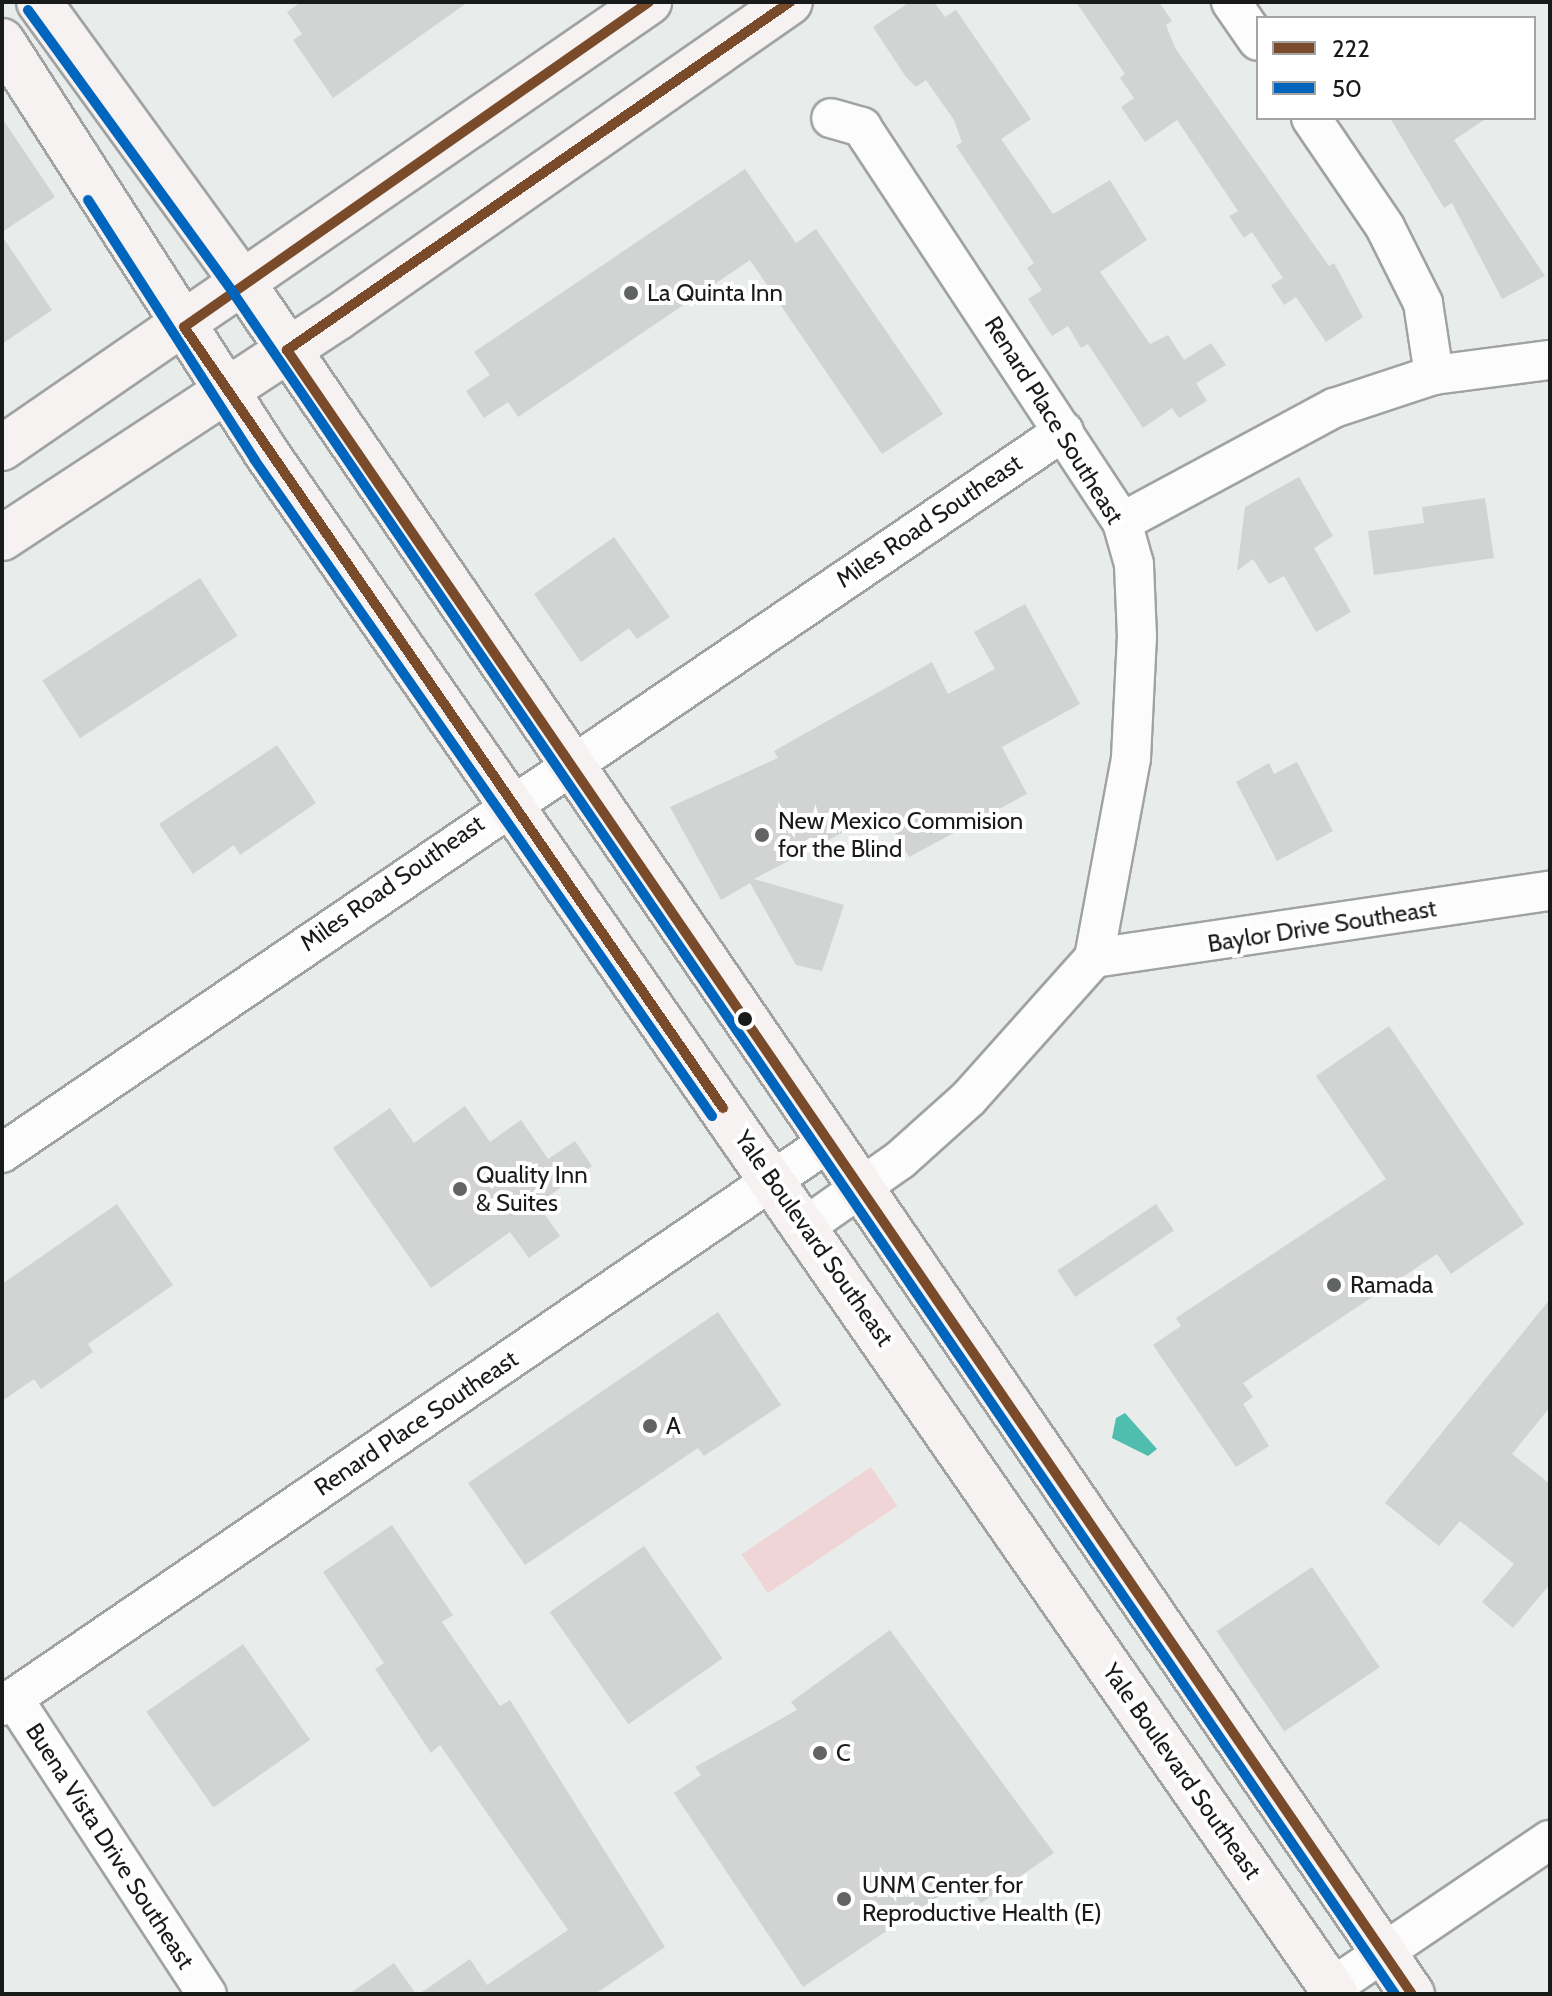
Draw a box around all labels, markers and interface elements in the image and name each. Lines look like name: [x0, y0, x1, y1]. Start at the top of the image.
legend: [1256, 16, 1536, 120]
text: 222: [1332, 34, 1370, 63]
text: 50: [1332, 74, 1362, 103]
place label: La Quinta Inn: [647, 279, 783, 307]
marker: La Quinta Inn: [622, 284, 640, 302]
street label: Renard Place Southeast: [978, 311, 1130, 529]
street label: Miles Road Southeast: [831, 448, 1027, 594]
place label: New Mexico Commision for the Blind: [778, 807, 1023, 863]
street label: Miles Road Southeast: [295, 809, 489, 957]
marker: New Mexico Commision for the Blind: [753, 826, 771, 844]
street label: Baylor Drive Southeast: [1206, 894, 1438, 958]
unlabelled marker: [737, 1011, 753, 1027]
street label: Yale Boulevard Southeast: [729, 1125, 899, 1351]
place label: Quality Inn & Suites: [476, 1161, 588, 1217]
marker: Quality Inn & Suites: [451, 1180, 469, 1198]
place label: Ramada: [1350, 1271, 1433, 1299]
marker: Ramada: [1325, 1276, 1343, 1294]
street label: Renard Place Southeast: [309, 1344, 523, 1502]
place label: A: [666, 1412, 681, 1440]
marker: A: [641, 1417, 659, 1435]
street label: Yale Boulevard Southeast: [1097, 1658, 1267, 1884]
street label: Buena Vista Drive Southeast: [20, 1718, 200, 1974]
place label: C: [836, 1739, 851, 1767]
marker: C: [811, 1744, 829, 1762]
place label: UNM Center for Reproductive Health (E): [862, 1871, 1102, 1927]
marker: UNM Center for Reproductive Health (E): [833, 1888, 855, 1910]

